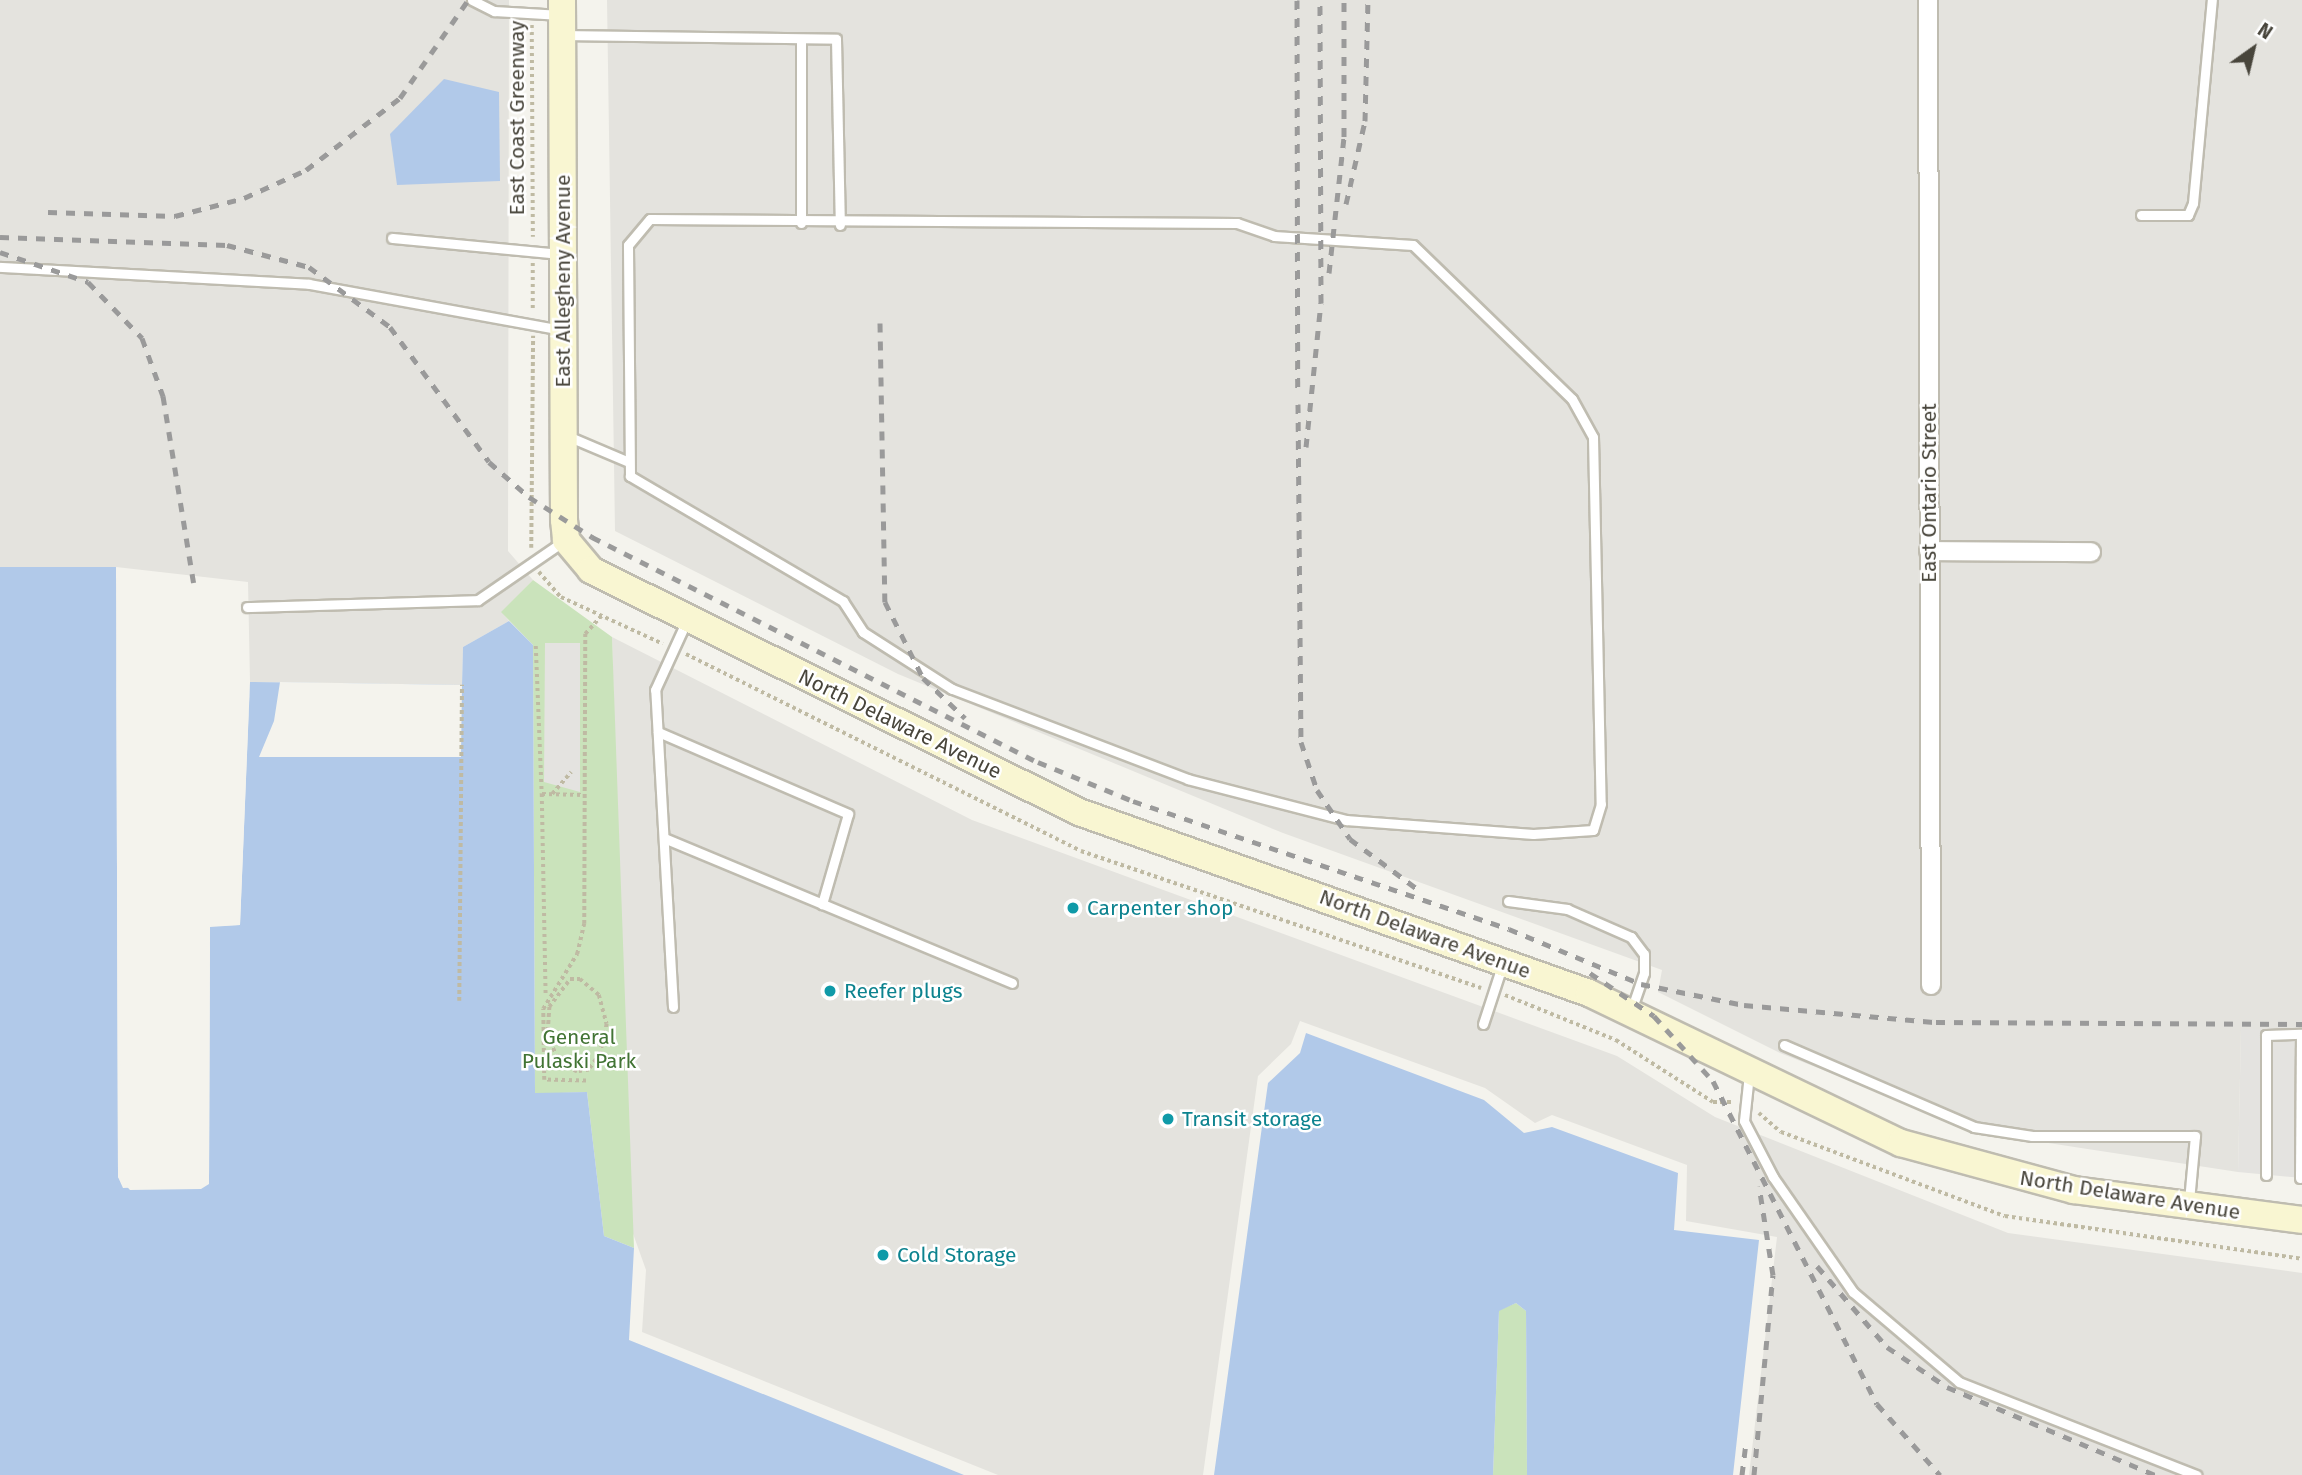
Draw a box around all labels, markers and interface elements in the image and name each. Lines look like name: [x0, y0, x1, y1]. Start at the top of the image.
north arrow: [2218, 14, 2288, 84]
text: N: [2253, 18, 2277, 44]
street label: East Coast Greenway: [504, 21, 530, 215]
street label: East Allegheny Avenue: [550, 174, 576, 388]
street label: East Ontario Street: [1916, 403, 1942, 583]
street label: North Delaware Avenue: [794, 664, 1006, 784]
street label: North Delaware Avenue: [1316, 884, 1534, 984]
place label: Carpenter shop: [1087, 895, 1234, 921]
marker: Carpenter shop: [1065, 900, 1081, 916]
place label: Reefer plugs: [844, 978, 963, 1004]
marker: Reefer plugs: [822, 983, 838, 999]
park label: General Pulaski Park: [522, 1024, 636, 1074]
place label: Transit storage: [1182, 1106, 1322, 1132]
marker: Transit storage: [1160, 1111, 1176, 1127]
street label: North Delaware Avenue: [2018, 1165, 2242, 1225]
place label: Cold Storage: [897, 1242, 1016, 1268]
marker: Cold Storage: [875, 1247, 891, 1263]

